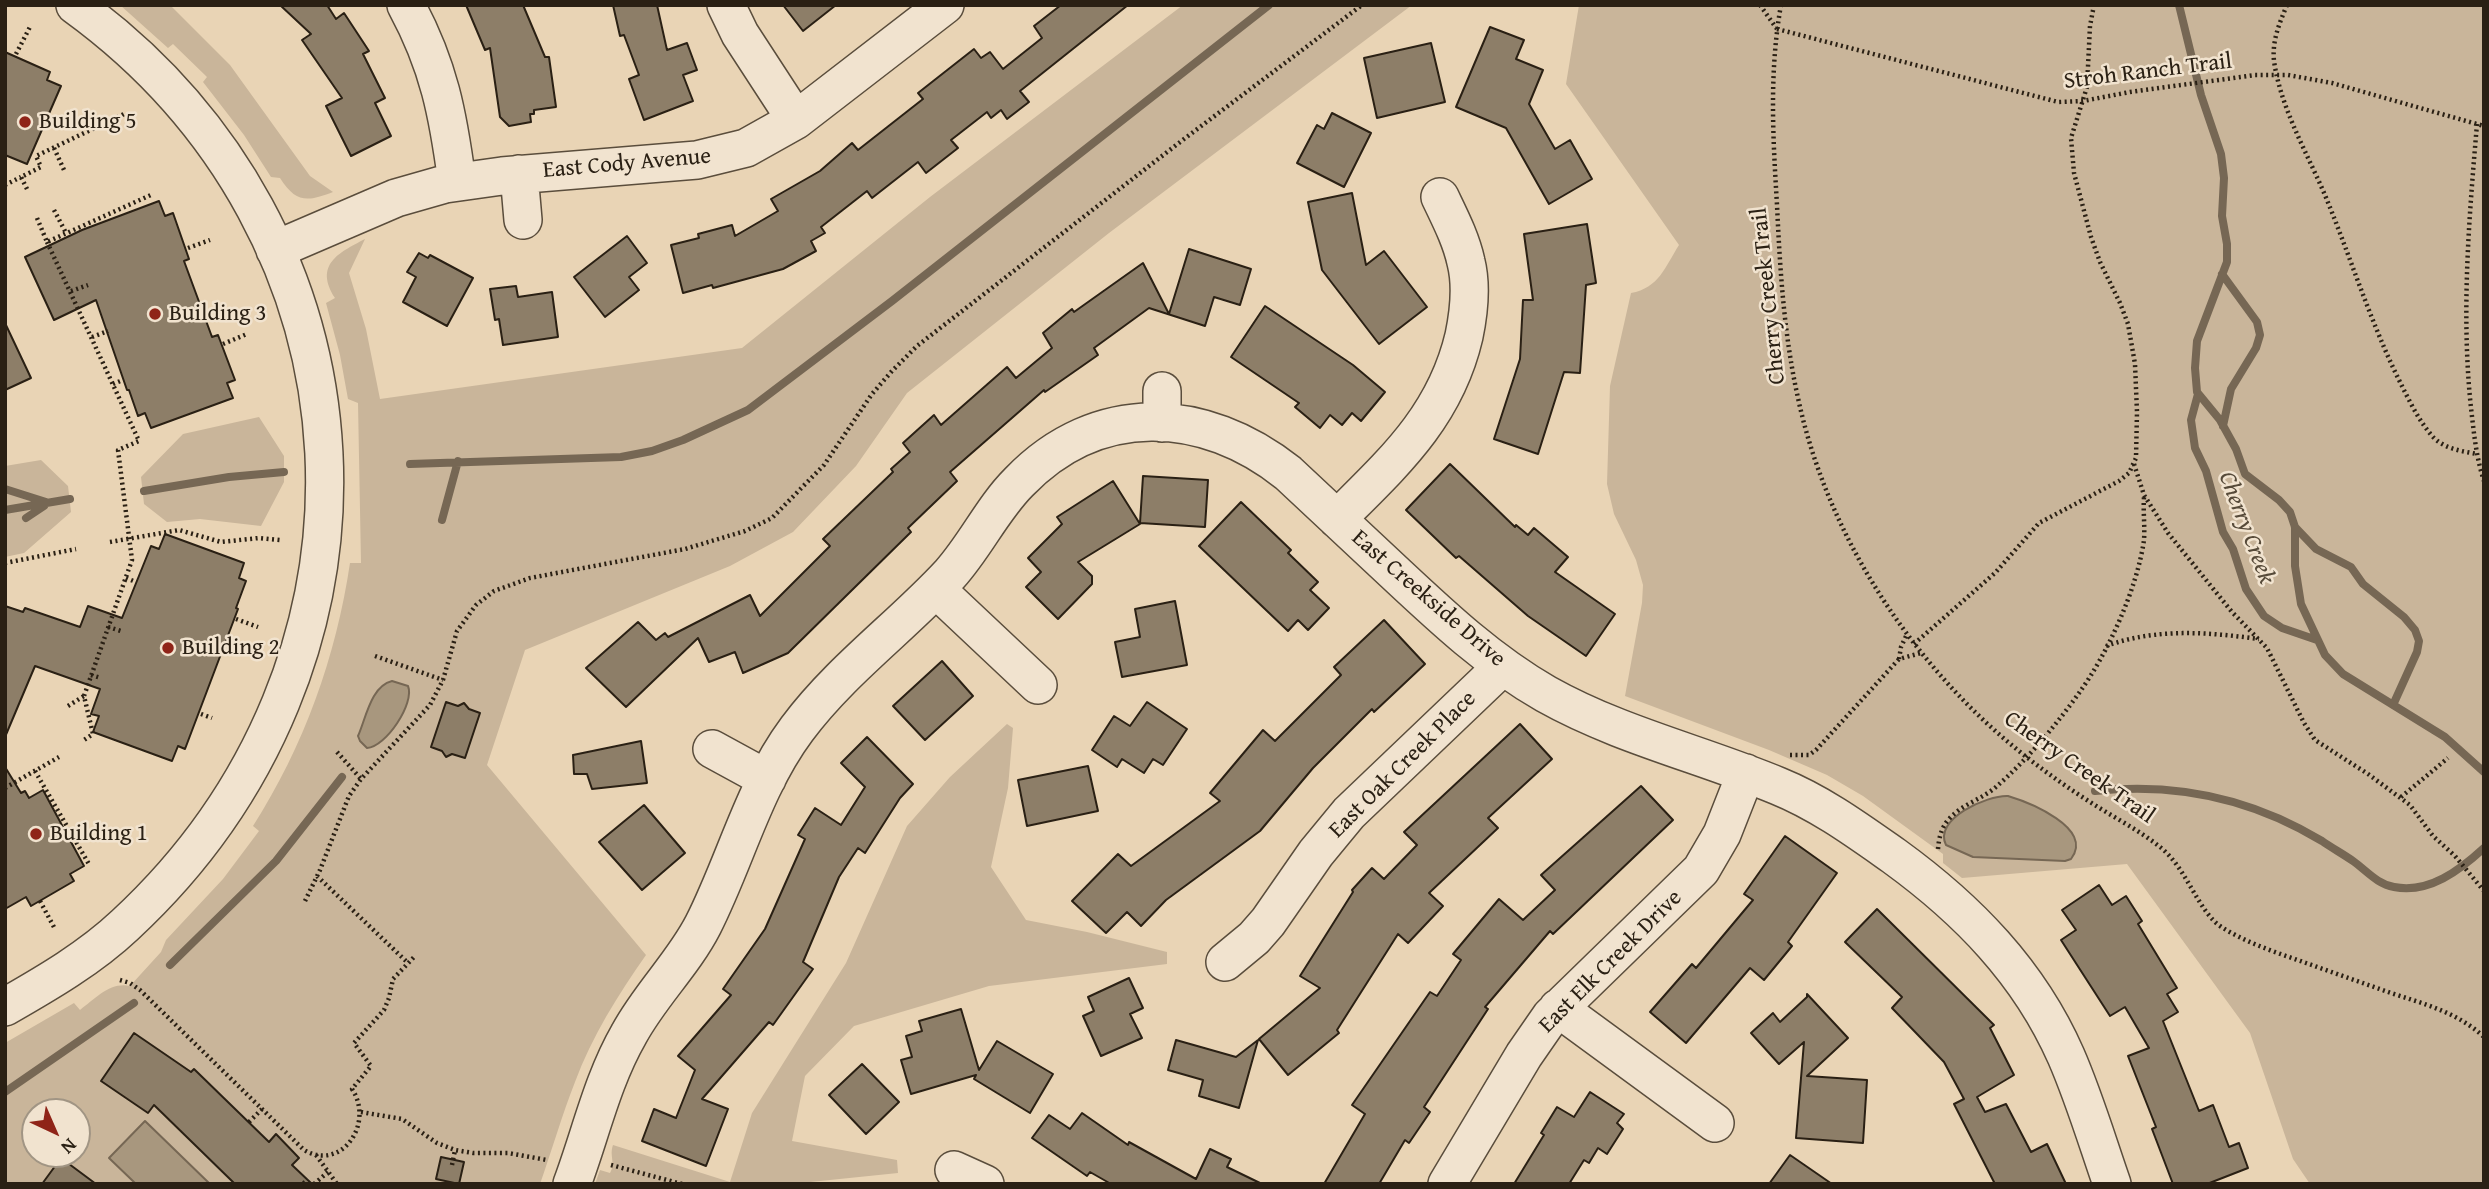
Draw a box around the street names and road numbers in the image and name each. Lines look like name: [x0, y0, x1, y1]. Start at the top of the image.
street label: Stroh Ranch Trail: [2062, 48, 2234, 96]
street label: East Cody Avenue: [542, 143, 712, 185]
street label: Cherry Creek Trail: [1746, 206, 1792, 386]
street label: East Creekside Drive: [1345, 525, 1511, 673]
street label: East Oak Creek Place: [1324, 686, 1482, 844]
street label: Cherry Creek Trail: [1998, 706, 2160, 830]
street label: East Elk Creek Drive: [1534, 885, 1688, 1039]

